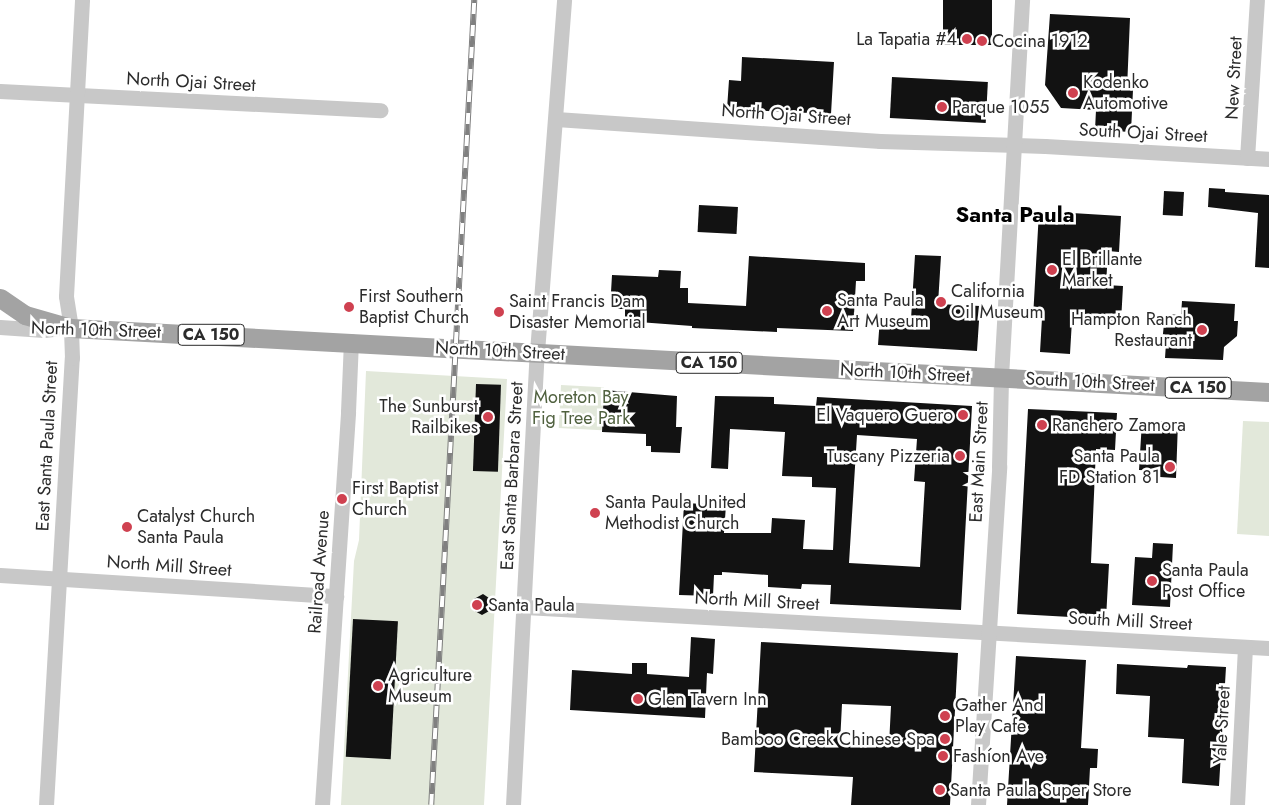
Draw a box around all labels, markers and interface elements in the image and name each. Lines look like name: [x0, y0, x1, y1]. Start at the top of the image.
place label: La Tapatia #4: [856, 28, 957, 50]
place label: Cocina 1912: [992, 30, 1088, 52]
marker: La Tapatia #4: [961, 33, 973, 45]
marker: Cocina 1912: [976, 35, 988, 47]
street label: New Street: [1221, 36, 1247, 120]
street label: North Ojai Street: [126, 68, 256, 96]
place label: Kodenko Automotive: [1083, 72, 1168, 115]
marker: Kodenko Automotive: [1067, 87, 1079, 99]
place label: Parque 1055: [952, 96, 1049, 118]
street label: North Ojai Street: [721, 100, 851, 130]
marker: Parque 1055: [936, 101, 948, 113]
street label: South Ojai Street: [1078, 119, 1208, 147]
district label: Santa Paula: [955, 202, 1075, 228]
place label: El Brillante Market: [1062, 249, 1142, 292]
marker: El Brillante Market: [1046, 264, 1058, 276]
place label: California Oil Museum: [951, 281, 1043, 324]
place label: First Southern Baptist Church: [359, 286, 469, 328]
place label: Santa Paula Art Museum: [837, 290, 929, 332]
place label: Saint Francis Dam Disaster Memorial: [509, 291, 646, 334]
marker: California Oil Museum: [935, 296, 947, 308]
marker: First Southern Baptist Church: [343, 301, 355, 313]
marker: Santa Paula Art Museum: [821, 305, 833, 317]
marker: Saint Francis Dam Disaster Memorial: [493, 306, 505, 318]
place label: Hampton Ranch Restaurant: [1071, 309, 1192, 352]
street label: North 10th Street: [31, 317, 161, 343]
road number: CA 150: [177, 322, 245, 348]
marker: Hampton Ranch Restaurant: [1196, 324, 1208, 336]
street label: North 10th Street: [434, 337, 566, 365]
road number: CA 150: [675, 349, 743, 376]
street label: North 10th Street: [839, 359, 971, 387]
street label: East Santa Paula Street: [32, 360, 62, 532]
street label: South 10th Street: [1025, 368, 1155, 396]
road number: CA 150: [1164, 374, 1232, 402]
street label: East Santa Barbara Street: [496, 381, 528, 571]
park label: Moreton Bay Fig Tree Park: [532, 387, 630, 429]
place label: The Sunburst Railbikes: [379, 396, 478, 438]
street label: East Main Street: [965, 401, 993, 523]
place label: El Vaquero Guero: [816, 404, 953, 426]
marker: El Vaquero Guero: [957, 409, 969, 421]
marker: The Sunburst Railbikes: [482, 411, 494, 423]
place label: Ranchero Zamora: [1052, 414, 1186, 436]
marker: Ranchero Zamora: [1036, 419, 1048, 431]
place label: Tuscany Pizzeria: [826, 445, 950, 467]
place label: Santa Paula FD Station 81: [1059, 446, 1160, 488]
marker: Tuscany Pizzeria: [954, 450, 966, 462]
marker: Santa Paula FD Station 81: [1164, 461, 1176, 473]
place label: First Baptist Church: [352, 478, 438, 520]
place label: Santa Paula United Methodist Church: [605, 492, 746, 534]
marker: First Baptist Church: [336, 493, 348, 505]
place label: Catalyst Church Santa Paula: [137, 506, 255, 548]
marker: Santa Paula United Methodist Church: [589, 507, 601, 519]
street label: Railroad Avenue: [304, 510, 334, 634]
marker: Catalyst Church Santa Paula: [121, 521, 133, 533]
street label: North Mill Street: [106, 551, 232, 581]
place label: Santa Paula Post Office: [1162, 560, 1249, 602]
marker: Santa Paula Post Office: [1146, 575, 1158, 587]
street label: North Mill Street: [694, 587, 820, 615]
place label: Santa Paula: [488, 594, 575, 616]
marker: Santa Paula: [470, 598, 484, 612]
street label: South Mill Street: [1067, 607, 1193, 635]
place label: Agriculture Museum: [388, 665, 472, 708]
marker: Agriculture Museum: [372, 680, 384, 692]
street label: Yale Street: [1209, 685, 1235, 765]
place label: Glen Tavern Inn: [648, 688, 767, 710]
marker: Glen Tavern Inn: [632, 693, 644, 705]
place label: Gather And Play Cafe: [955, 695, 1044, 738]
marker: Gather And Play Cafe: [939, 710, 951, 722]
place label: Bamboo Creek Chinese Spa: [721, 728, 935, 750]
marker: Bamboo Creek Chinese Spa: [939, 733, 951, 745]
place label: Fashíon Ave: [953, 745, 1044, 767]
marker: Fashíon Ave: [937, 750, 949, 762]
place label: Santa Paula Super Store: [950, 779, 1132, 801]
marker: Santa Paula Super Store: [934, 784, 946, 796]

